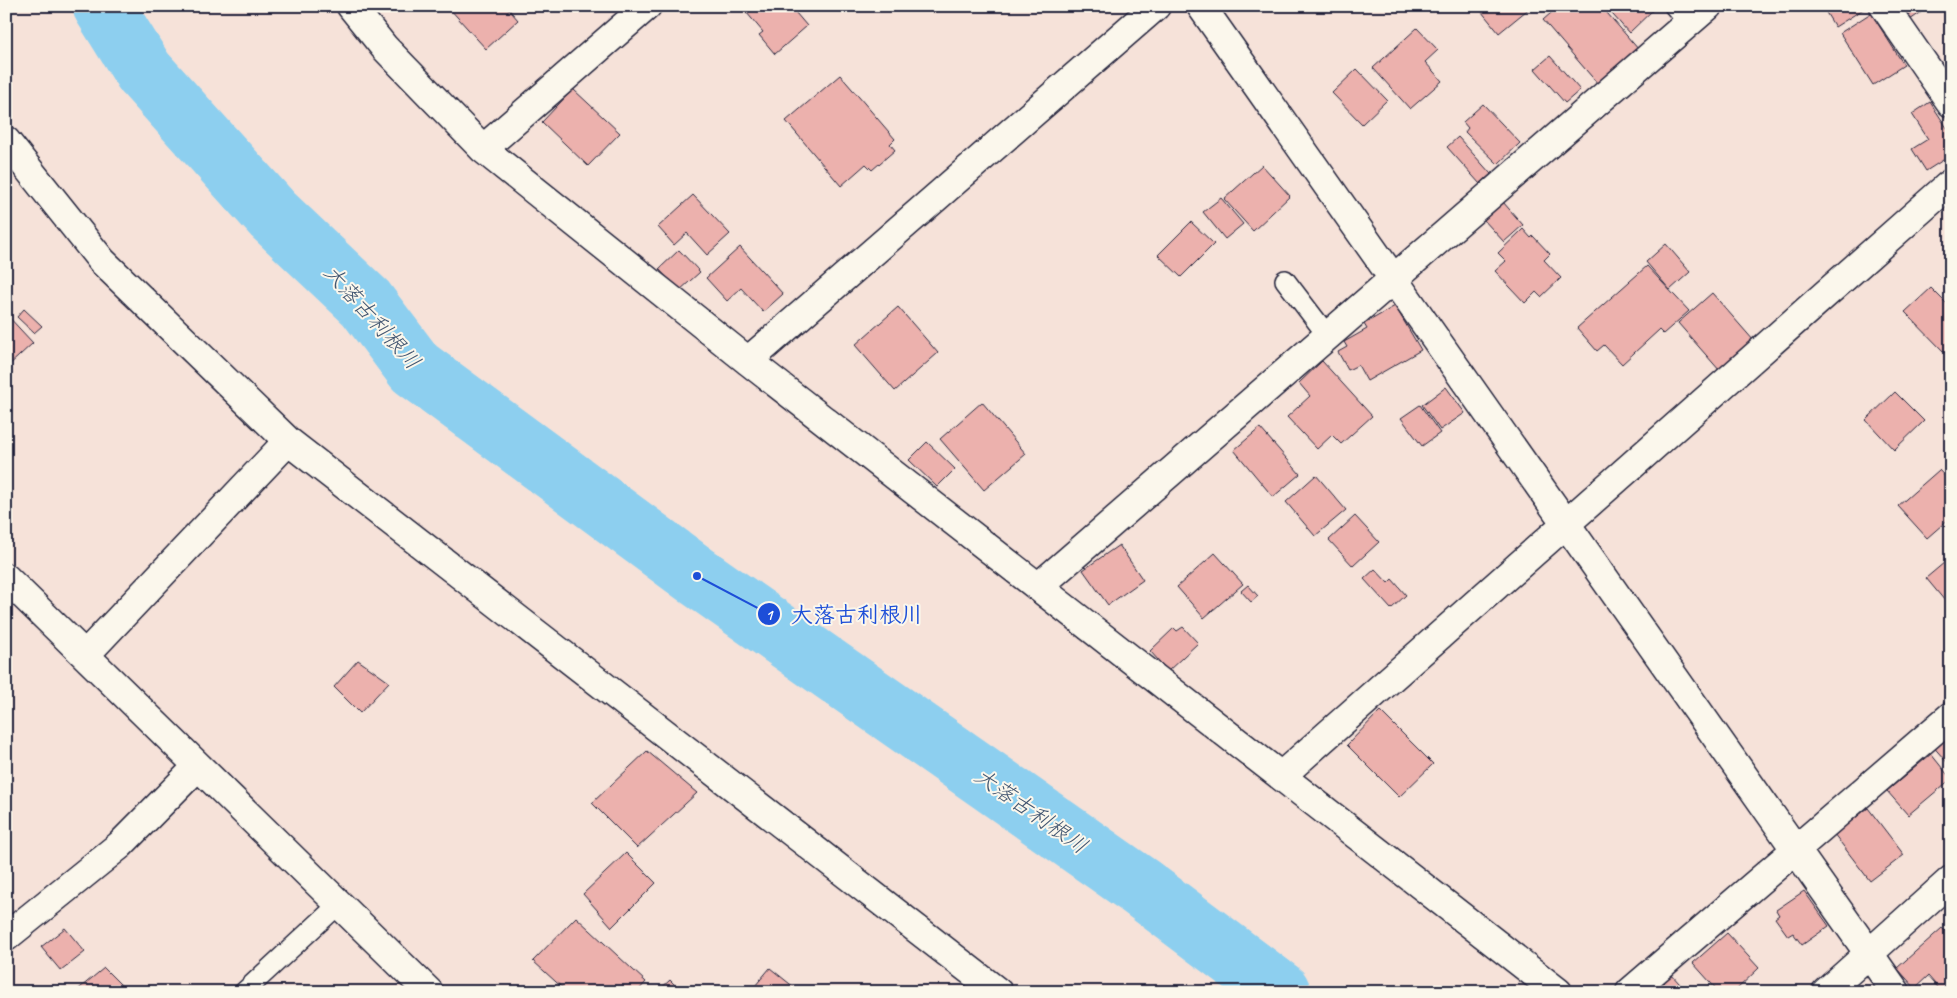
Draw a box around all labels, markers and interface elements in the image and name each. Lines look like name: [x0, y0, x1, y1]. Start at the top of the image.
water label: 大落古利根川: [317, 259, 427, 375]
callout: 大落古利根川: [756, 596, 933, 633]
text: 大落古利根川: [791, 601, 923, 629]
text: 1: [766, 606, 775, 625]
water label: 大落古利根川: [969, 762, 1093, 860]

